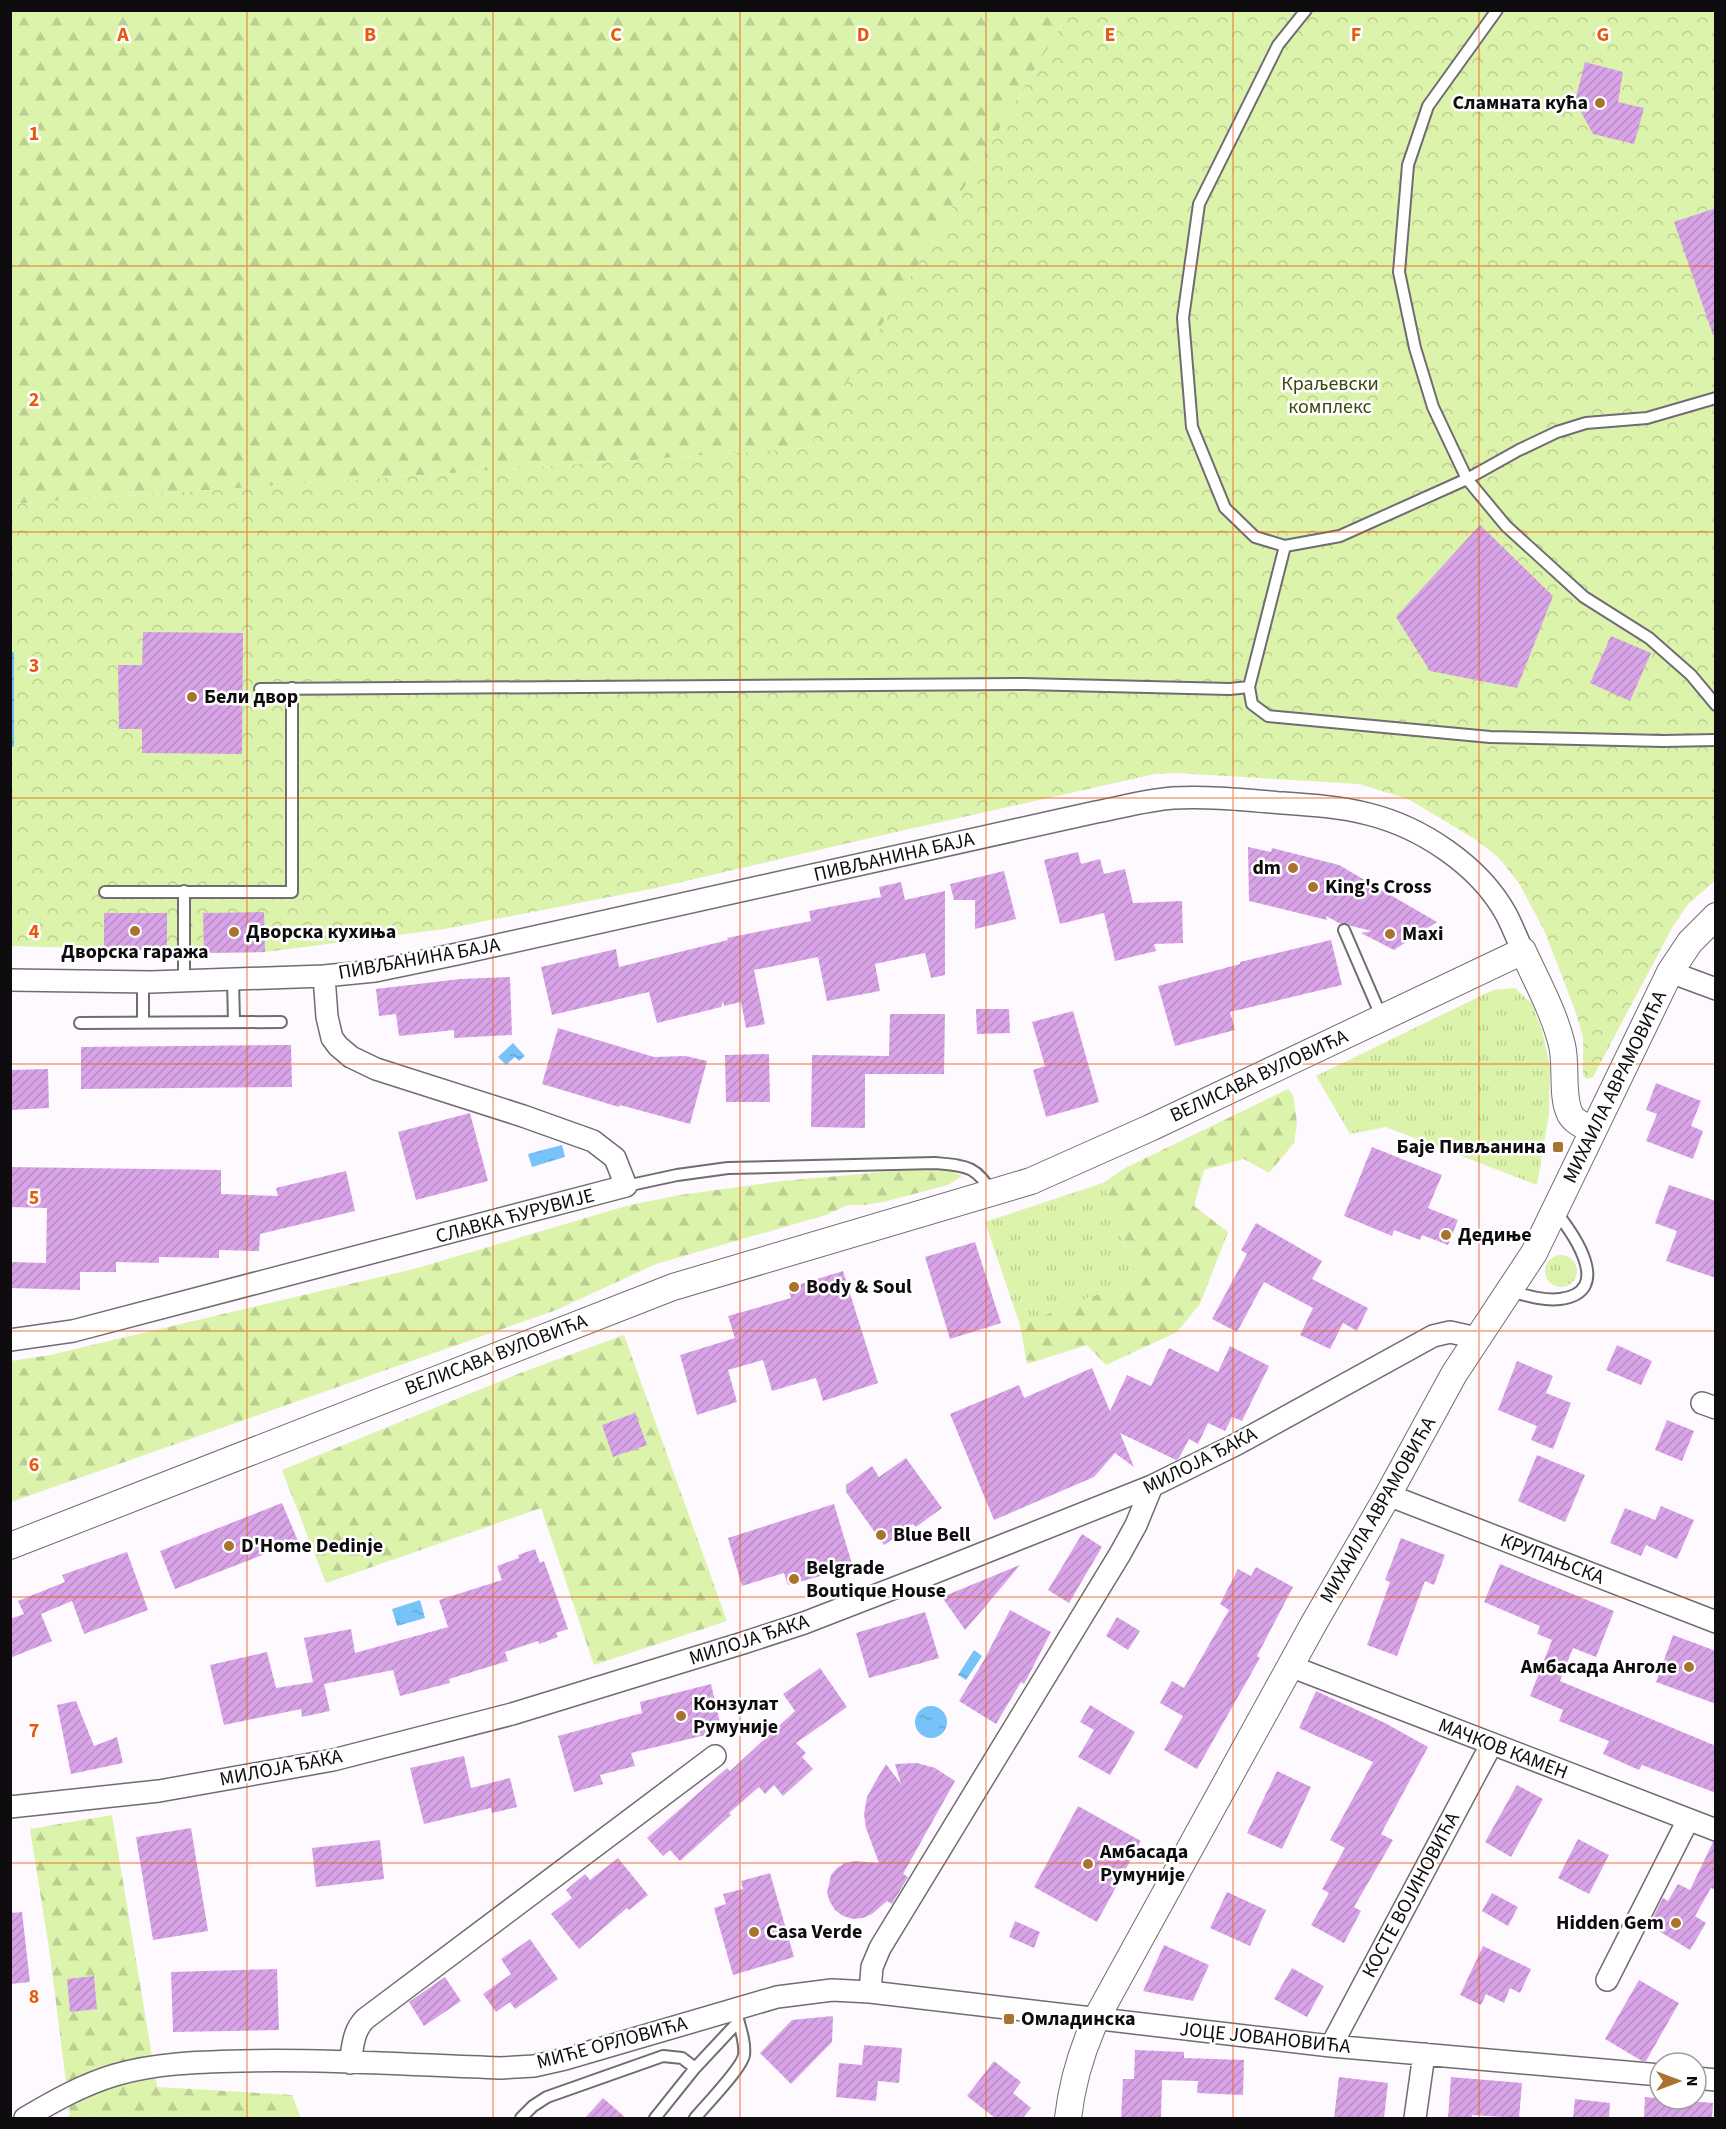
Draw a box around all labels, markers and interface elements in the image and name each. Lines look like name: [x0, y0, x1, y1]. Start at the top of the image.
text: A: [116, 21, 129, 49]
text: B: [364, 21, 376, 49]
text: C: [610, 21, 622, 49]
text: D: [857, 21, 869, 49]
text: E: [1105, 21, 1115, 49]
text: F: [1351, 21, 1361, 49]
text: G: [1597, 21, 1609, 49]
place label: Сламната кућа: [1452, 89, 1588, 117]
marker: Сламната кућа: [1593, 96, 1607, 110]
text: 1: [29, 120, 39, 148]
park label: Краљевски комплекс: [1281, 370, 1379, 421]
text: 2: [29, 386, 39, 414]
text: 3: [29, 652, 39, 680]
place label: Бели двор: [204, 683, 298, 711]
marker: Бели двор: [185, 690, 199, 704]
street label: ПИВЉАНИНА БАЈА: [811, 825, 977, 889]
place label: dm: [1252, 854, 1281, 882]
marker: dm: [1286, 861, 1300, 875]
place label: King's Cross: [1325, 873, 1432, 901]
marker: King's Cross: [1306, 880, 1320, 894]
text: 4: [29, 918, 40, 946]
place label: Дворска кухиња: [246, 918, 396, 946]
place label: Maxi: [1402, 920, 1444, 948]
marker: Дворска гаража: [128, 924, 142, 938]
marker: Дворска кухиња: [227, 925, 241, 939]
marker: Maxi: [1383, 927, 1397, 941]
street label: ПИВЉАНИНА БАЈА: [336, 931, 502, 987]
place label: Дворска гаража: [61, 938, 209, 966]
street label: МИХАИЛА АВРАМОВИЋА: [1556, 986, 1674, 1188]
street label: ВЕЛИСАВА ВУЛОВИЋА: [1165, 1022, 1353, 1130]
place label: Баје Пивљанина: [1396, 1133, 1546, 1161]
marker: Баје Пивљанина: [1551, 1140, 1565, 1154]
street label: СЛАВКА ЋУРУВИЈЕ: [432, 1181, 598, 1251]
text: 5: [29, 1184, 39, 1212]
place label: Дедиње: [1458, 1221, 1532, 1249]
marker: Дедиње: [1439, 1228, 1453, 1242]
place label: Body & Soul: [806, 1273, 912, 1301]
marker: Body & Soul: [787, 1280, 801, 1294]
street label: ВЕЛИСАВА ВУЛОВИЋА: [401, 1307, 591, 1403]
street label: МИХАИЛА АВРАМОВИЋА: [1313, 1412, 1443, 1608]
street label: МИЛОЈА ЂАКА: [1138, 1420, 1262, 1502]
text: 6: [29, 1451, 39, 1479]
place label: Blue Bell: [893, 1521, 971, 1549]
street label: КРУПАЊСКА: [1496, 1526, 1608, 1592]
marker: Blue Bell: [874, 1528, 888, 1542]
place label: D'Home Dedinje: [241, 1532, 383, 1560]
marker: D'Home Dedinje: [222, 1539, 236, 1553]
place label: Belgrade Boutique House: [806, 1554, 946, 1605]
marker: Belgrade Boutique House: [787, 1572, 801, 1586]
street label: МИЛОЈА ЂАКА: [686, 1607, 813, 1673]
place label: Амбасада Анголе: [1520, 1653, 1677, 1681]
marker: Амбасада Анголе: [1682, 1660, 1696, 1674]
place label: Конзулат Румуније: [693, 1690, 779, 1741]
marker: Конзулат Румуније: [674, 1709, 688, 1723]
street label: МАЧКОВ КАМЕН: [1434, 1711, 1572, 1787]
text: 7: [29, 1717, 39, 1745]
street label: МИЛОЈА ЂАКА: [217, 1742, 345, 1794]
street label: КОСТЕ ВОЈИНОВИЋА: [1355, 1807, 1467, 1983]
place label: Амбасада Румуније: [1099, 1838, 1188, 1889]
marker: Амбасада Румуније: [1081, 1857, 1095, 1871]
place label: Hidden Gem: [1556, 1909, 1664, 1937]
marker: Hidden Gem: [1669, 1916, 1683, 1930]
place label: Casa Verde: [766, 1918, 862, 1946]
marker: Casa Verde: [747, 1925, 761, 1939]
text: 8: [29, 1983, 39, 2011]
place label: Омладинска: [1021, 2005, 1136, 2033]
street label: МИЋЕ ОРЛОВИЋА: [534, 2009, 690, 2077]
marker: Омладинска: [1002, 2012, 1016, 2026]
street label: ЈОЦЕ ЈОВАНОВИЋА: [1178, 2015, 1352, 2061]
north arrow: [1648, 2051, 1708, 2111]
text: N: [1681, 2076, 1703, 2086]

